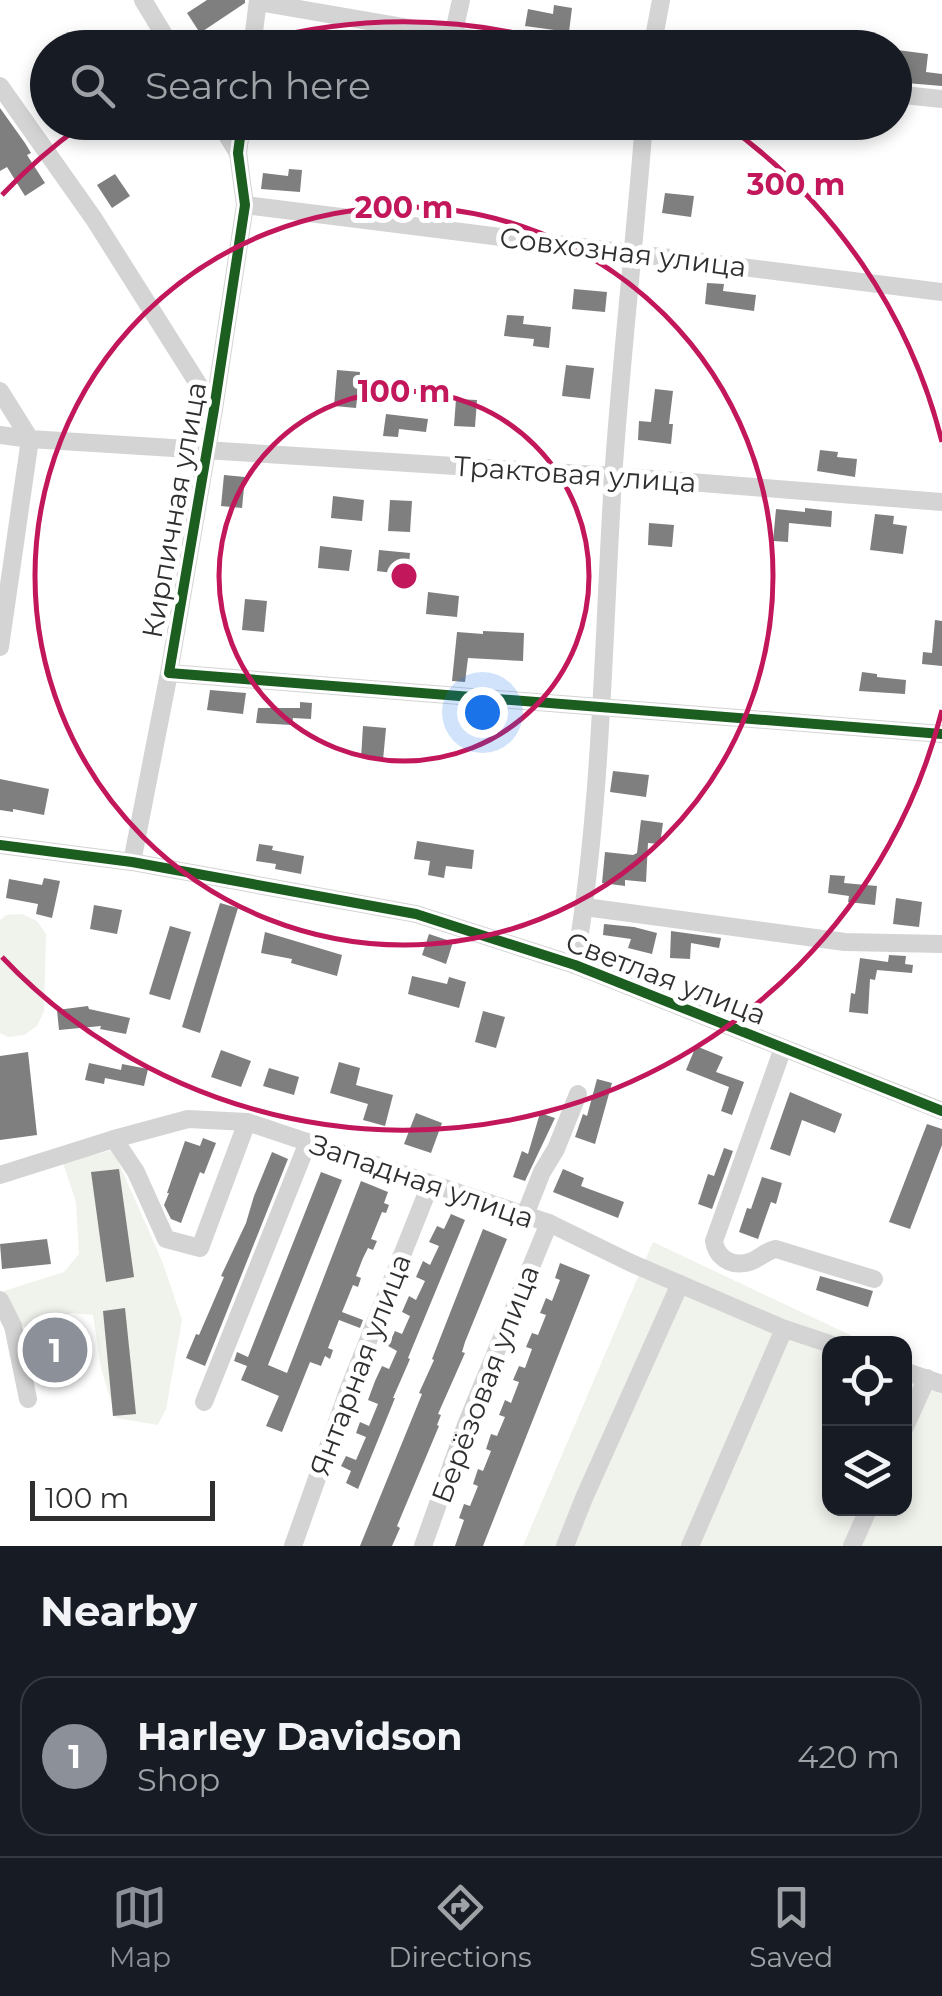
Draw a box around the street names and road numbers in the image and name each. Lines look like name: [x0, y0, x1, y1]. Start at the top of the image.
street label: Совхозная улица: [498, 220, 748, 284]
street label: Кирпичная улица: [135, 379, 213, 641]
street label: Трактовая улица: [453, 449, 697, 499]
street label: Светлая улица: [561, 924, 771, 1032]
street label: Западная улица: [306, 1127, 538, 1235]
street label: Янтарная улица: [302, 1249, 418, 1481]
street label: Берёзовая улица: [424, 1260, 546, 1508]

